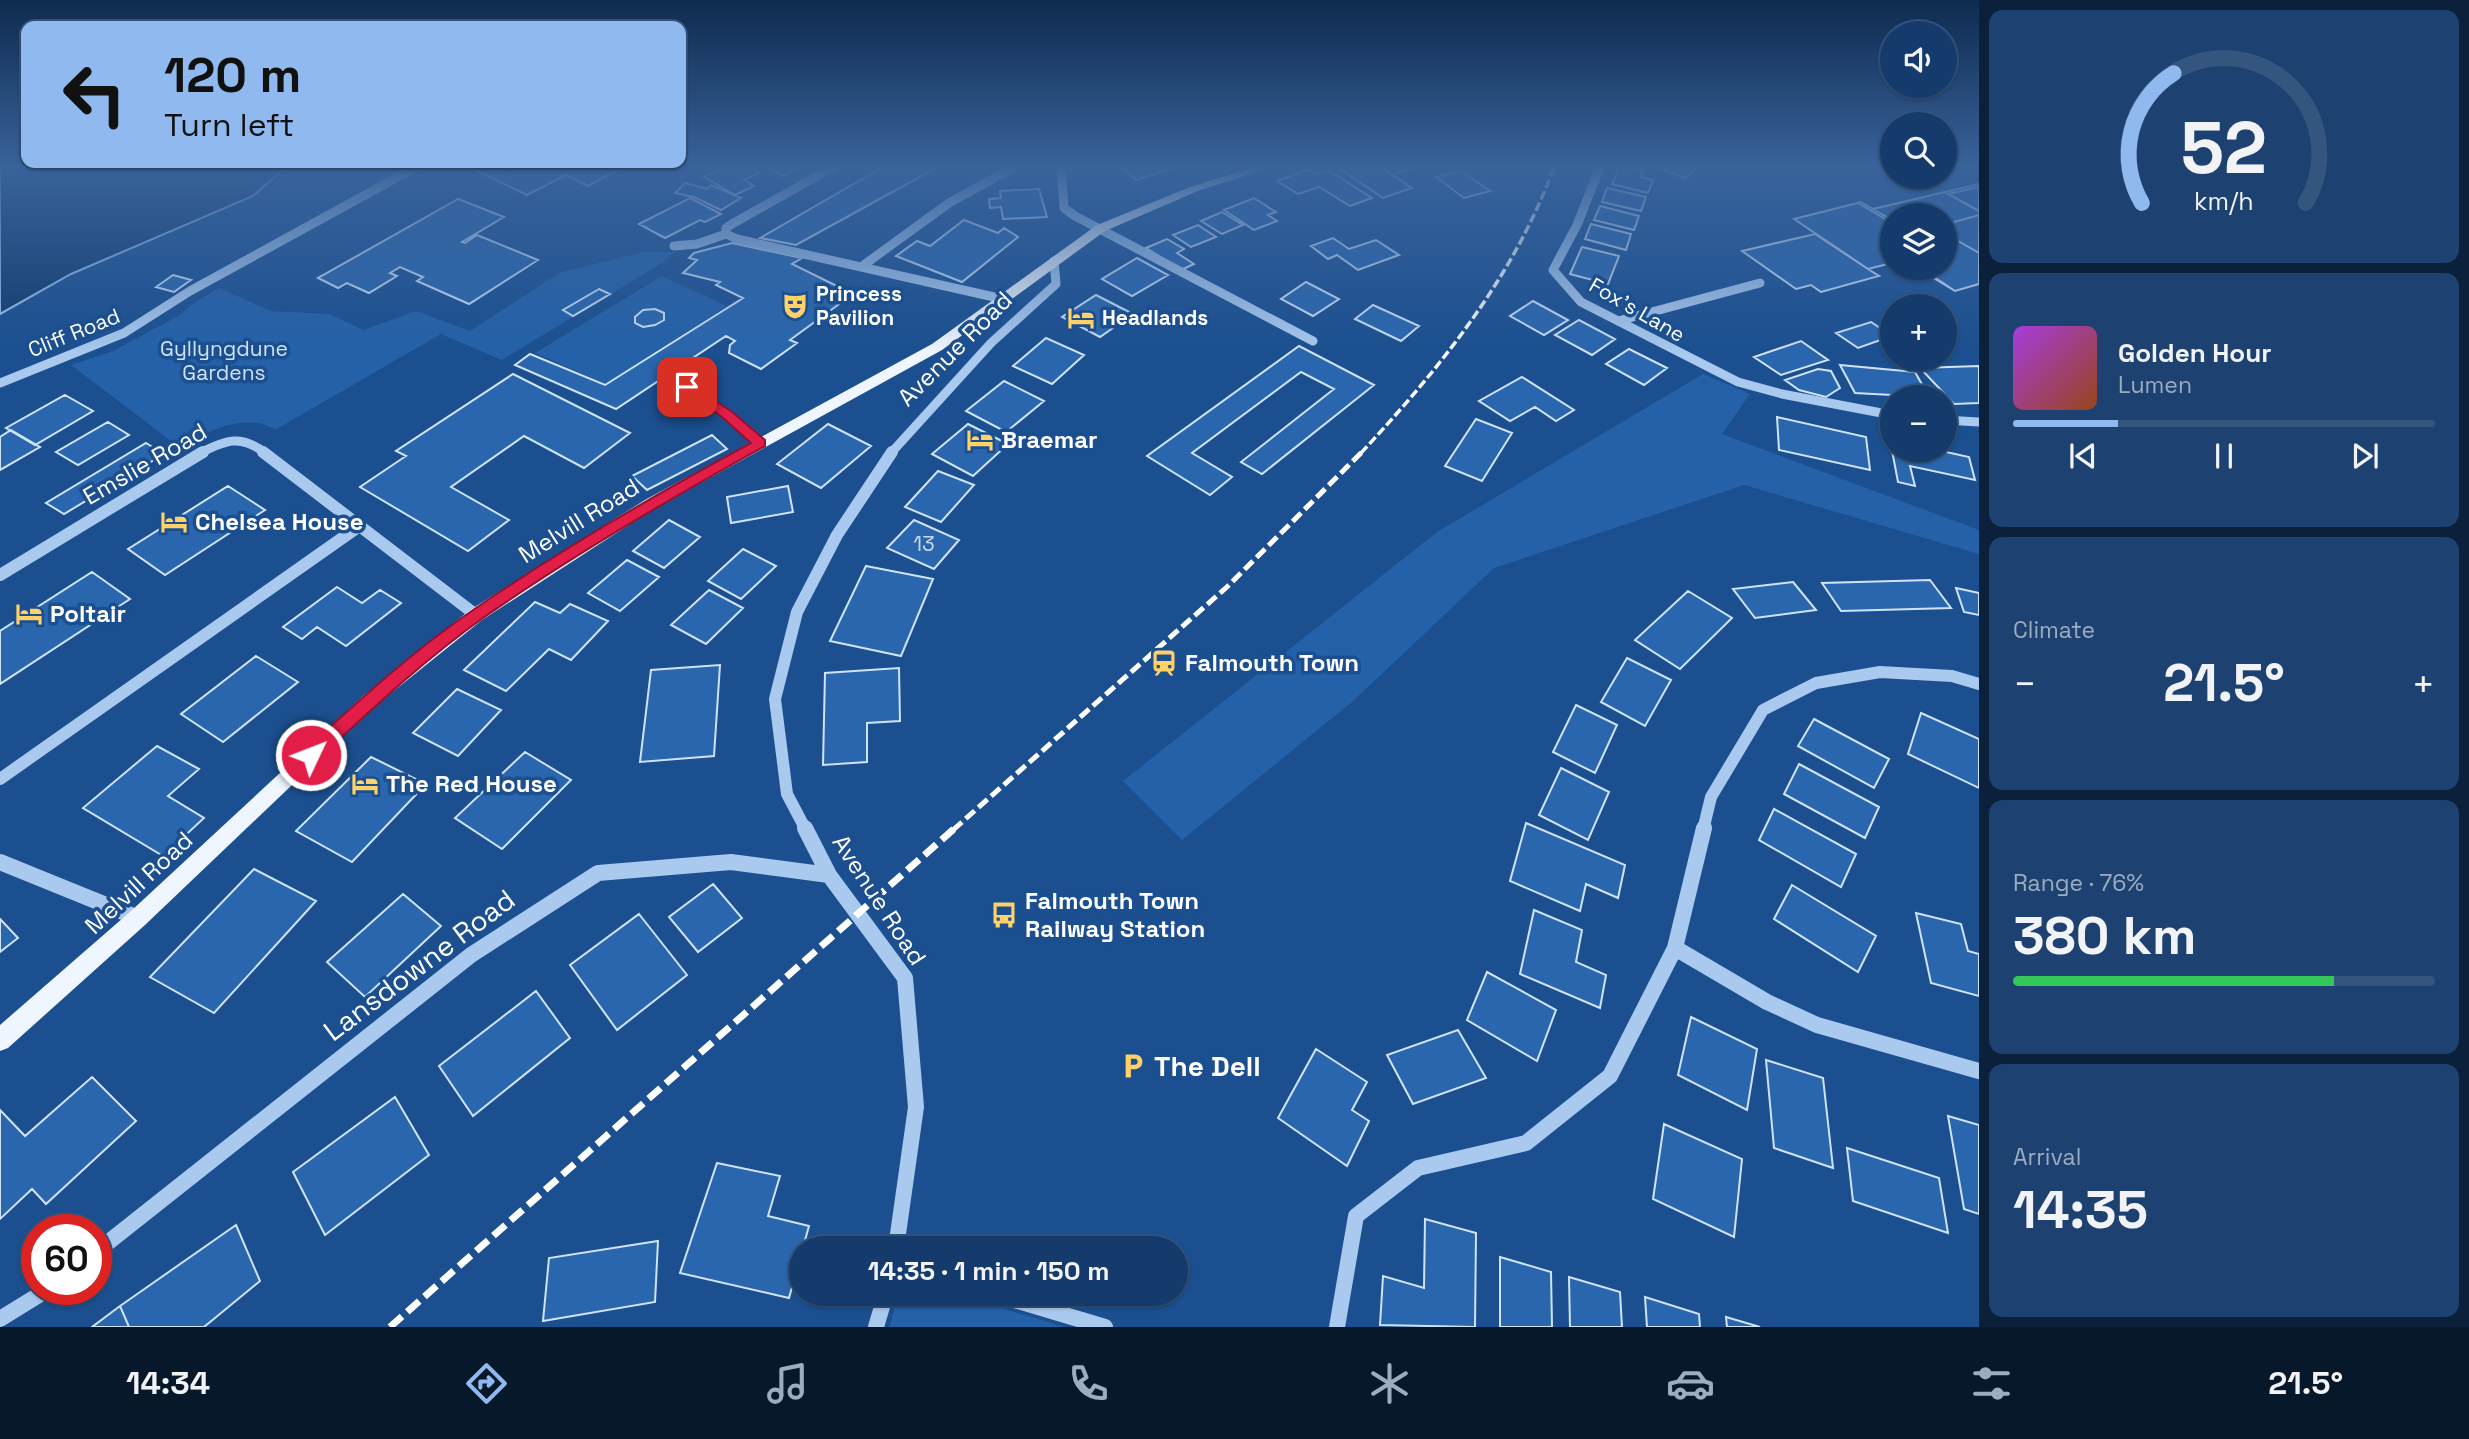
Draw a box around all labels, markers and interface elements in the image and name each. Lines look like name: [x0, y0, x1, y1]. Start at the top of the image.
map controls: [1880, 21, 1957, 462]
button: sound: [1880, 21, 1957, 98]
text: 120 m: [164, 44, 301, 106]
icon: left: [49, 49, 140, 140]
text: 52: [2181, 101, 2267, 194]
text: Turn left: [164, 105, 294, 145]
button: search: [1880, 112, 1957, 189]
text: km/h: [2194, 185, 2254, 217]
button: layers: [1880, 203, 1957, 280]
street label: Fox's Lane: [1584, 271, 1690, 348]
place label: Princess Pavilion: [816, 280, 902, 331]
street label: Avenue Road: [891, 285, 1019, 413]
theatre icon: Princess Pavilion: [780, 291, 810, 321]
button: +: [1880, 294, 1957, 371]
street label: Cliff Road: [24, 302, 124, 363]
hotel icon: Headlands: [1066, 303, 1096, 333]
place label: Headlands: [1102, 304, 1208, 331]
park label: Gyllyngdune Gardens: [160, 335, 288, 386]
text: Golden Hour: [2118, 336, 2272, 370]
pin: [657, 357, 717, 417]
icon: arrive: [668, 368, 706, 406]
text: Lumen: [2118, 370, 2192, 400]
button: −: [1880, 385, 1957, 462]
street label: Emslie Road: [77, 416, 212, 511]
place label: Braemar: [1001, 424, 1098, 455]
hotel icon: Braemar: [965, 425, 995, 455]
icon: previous: [2064, 437, 2102, 475]
icon: pause: [2205, 437, 2243, 475]
icon: next: [2346, 437, 2384, 475]
street label: Melvill Road: [513, 471, 645, 570]
place label: Chelsea House: [195, 506, 364, 537]
hotel icon: Chelsea House: [159, 507, 189, 537]
house number: 13: [913, 530, 935, 557]
place label: Poltair: [50, 598, 126, 629]
hotel icon: Poltair: [14, 599, 44, 629]
text: Climate: [2013, 615, 2095, 645]
place label: Falmouth Town: [1185, 647, 1359, 678]
station icon: Falmouth Town: [1149, 648, 1179, 678]
text: 21.5°: [2163, 650, 2285, 716]
text: −: [2013, 660, 2037, 708]
text: +: [2411, 660, 2435, 708]
position arrow: [274, 718, 348, 792]
place label: The Red House: [386, 768, 557, 799]
hotel icon: The Red House: [350, 769, 380, 799]
street label: Melvill Road: [78, 825, 199, 941]
street label: Avenue Road: [826, 828, 933, 971]
text: Range · 76%: [2013, 868, 2144, 898]
street label: Lansdowne Road: [316, 881, 522, 1049]
place label: Falmouth Town Railway Station: [1025, 885, 1205, 944]
bus stop icon: Falmouth Town Railway Station: [989, 900, 1019, 930]
text: 380 km: [2013, 903, 2196, 969]
place label: The Dell: [1154, 1048, 1261, 1084]
parking icon: The Dell: [1118, 1051, 1148, 1081]
text: Arrival: [2013, 1142, 2081, 1172]
text: 14:35: [2013, 1177, 2148, 1243]
speed limit sign: 60: [21, 1214, 112, 1305]
text: 14:35 · 1 min · 150 m: [868, 1254, 1109, 1288]
icon: directions: [462, 1359, 511, 1408]
icon: music: [763, 1359, 812, 1408]
icon: phone: [1064, 1359, 1113, 1408]
icon: climate: [1365, 1359, 1414, 1408]
icon: car: [1666, 1359, 1715, 1408]
icon: filters: [1967, 1359, 2016, 1408]
text: 14:34: [126, 1363, 210, 1403]
text: 21.5°: [2268, 1363, 2343, 1403]

